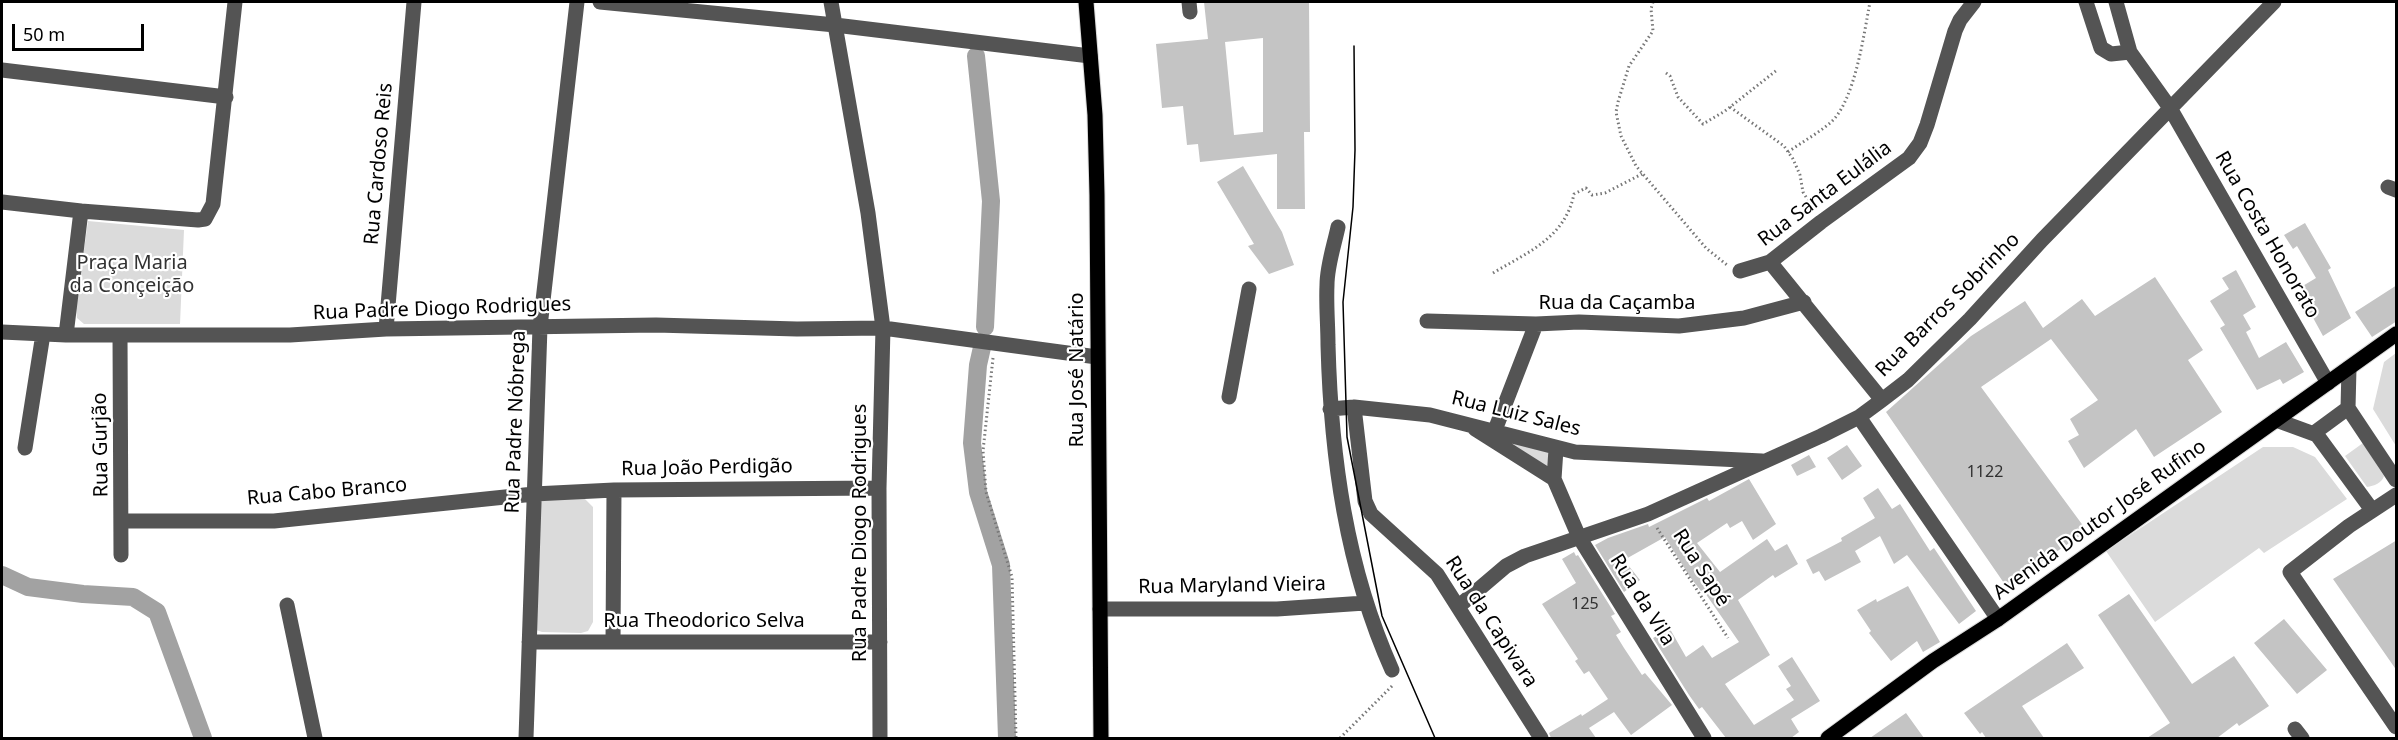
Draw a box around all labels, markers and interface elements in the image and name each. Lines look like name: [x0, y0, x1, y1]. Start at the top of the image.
scale bar: [15, 12, 147, 50]
text: 50 m: [23, 22, 65, 46]
street label: Rua Cardoso Reis: [360, 82, 398, 246]
street label: Rua Santa Eulália: [1754, 136, 1896, 252]
street label: Rua Costa Honorato: [2209, 147, 2325, 323]
street label: Rua Barros Sobrinho: [1871, 228, 2025, 382]
park label: Praça Maria da Conçeição: [70, 251, 194, 298]
street label: Rua da Caçamba: [1539, 291, 1695, 315]
street label: Rua Padre Diogo Rodrigues: [312, 292, 572, 326]
street label: Rua José Natário: [1065, 292, 1089, 448]
street label: Rua Padre Nóbrega: [501, 330, 531, 514]
street label: Rua Luiz Sales: [1449, 386, 1583, 442]
street label: Rua Gurjão: [88, 392, 114, 498]
street label: Rua Padre Diogo Rodrigues: [848, 404, 872, 662]
street label: Avenida Doutor José Rufino: [1989, 435, 2211, 605]
street label: Rua João Perdigão: [621, 455, 793, 481]
house number: 1122: [1967, 462, 2003, 482]
street label: Rua Cabo Branco: [246, 473, 408, 511]
street label: Rua Sapé: [1667, 525, 1735, 611]
street label: Rua da Vila: [1604, 550, 1680, 650]
street label: Rua da Capivara: [1440, 552, 1542, 692]
street label: Rua Maryland Vieira: [1138, 572, 1326, 600]
house number: 125: [1571, 594, 1599, 614]
street label: Rua Theodorico Selva: [603, 609, 805, 633]

